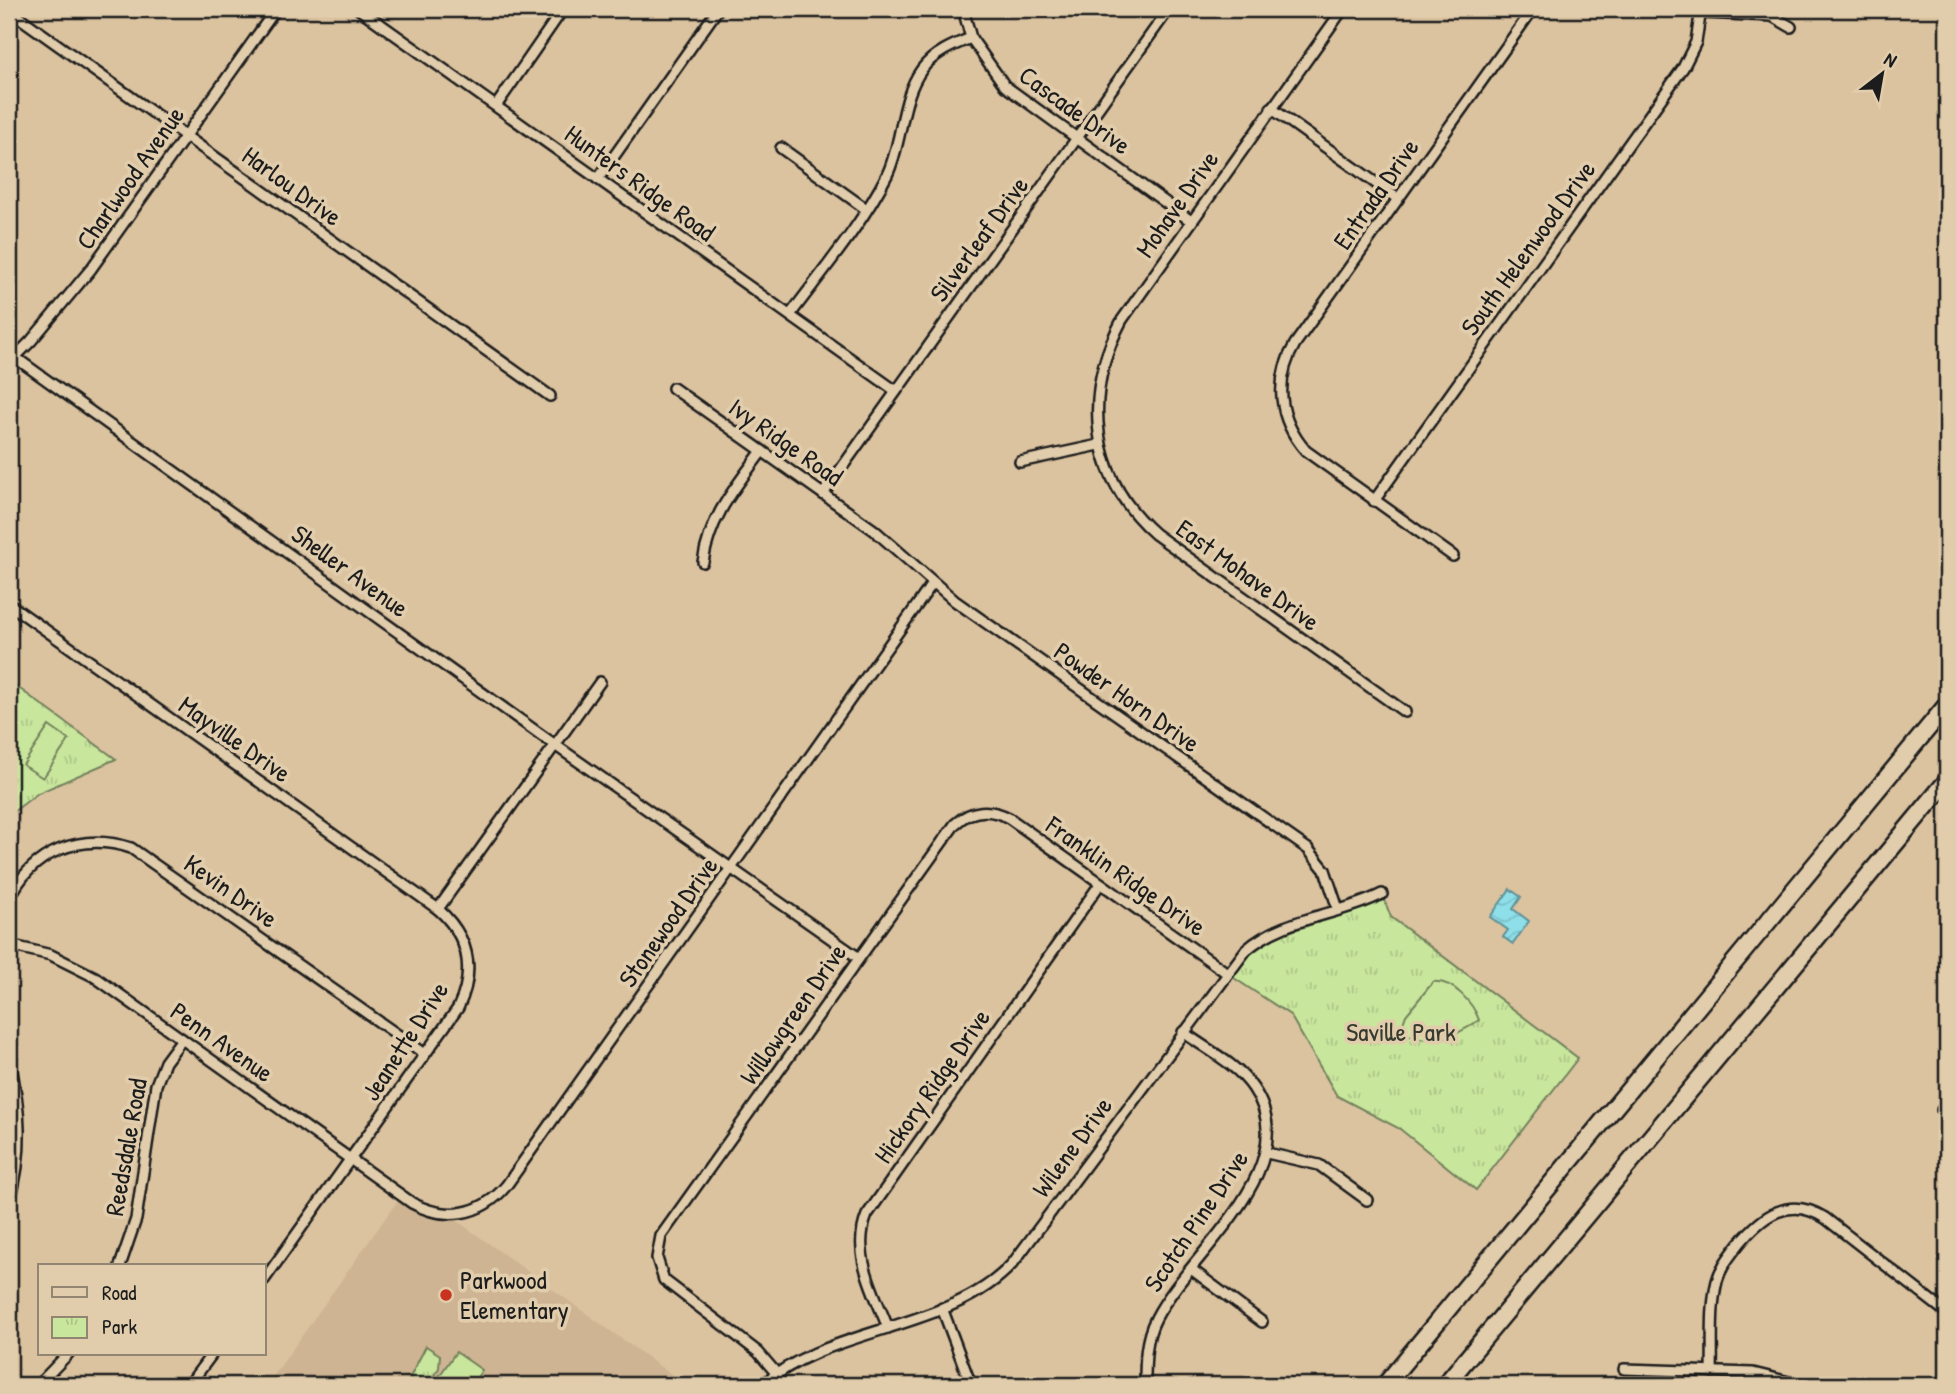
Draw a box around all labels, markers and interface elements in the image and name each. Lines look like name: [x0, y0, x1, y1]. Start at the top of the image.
north arrow: [1848, 38, 1918, 108]
text: N: [1880, 46, 1902, 73]
street label: Cascade Drive: [1012, 57, 1138, 162]
street label: Charlwood Avenue: [67, 99, 192, 256]
street label: Hunters Ridge Road: [558, 116, 723, 249]
street label: Entrada Drive: [1325, 131, 1427, 256]
street label: Harlou Drive: [235, 138, 349, 234]
street label: Mohave Drive: [1127, 143, 1226, 264]
street label: South Helenwood Drive: [1452, 153, 1603, 342]
street label: Silverleaf Drive: [921, 169, 1036, 309]
street label: Ivy Ridge Road: [722, 389, 850, 494]
street label: East Mohave Drive: [1170, 511, 1327, 639]
street label: Sheller Avenue: [285, 516, 416, 625]
street label: Powder Horn Drive: [1047, 633, 1207, 760]
street label: Mayville Drive: [172, 687, 298, 790]
street label: Franklin Ridge Drive: [1039, 807, 1213, 944]
street label: Kevin Drive: [177, 846, 285, 936]
street label: Stonewood Drive: [610, 850, 725, 994]
street label: Willowgreen Drive: [731, 936, 854, 1091]
street label: Jeanette Drive: [353, 974, 456, 1107]
street label: Penn Avenue: [164, 993, 281, 1090]
street label: Hickory Ridge Drive: [865, 1002, 998, 1170]
park label: Saville Park: [1346, 1014, 1456, 1049]
street label: Reedsdale Road: [96, 1076, 155, 1218]
street label: Wilene Drive: [1023, 1089, 1120, 1204]
street label: Scotch Pine Drive: [1135, 1143, 1256, 1298]
place label: Parkwood Elementary: [460, 1262, 569, 1327]
legend: [38, 1264, 266, 1356]
text: Road: [102, 1278, 136, 1307]
marker: Parkwood Elementary: [438, 1287, 454, 1303]
text: Park: [102, 1312, 137, 1341]

